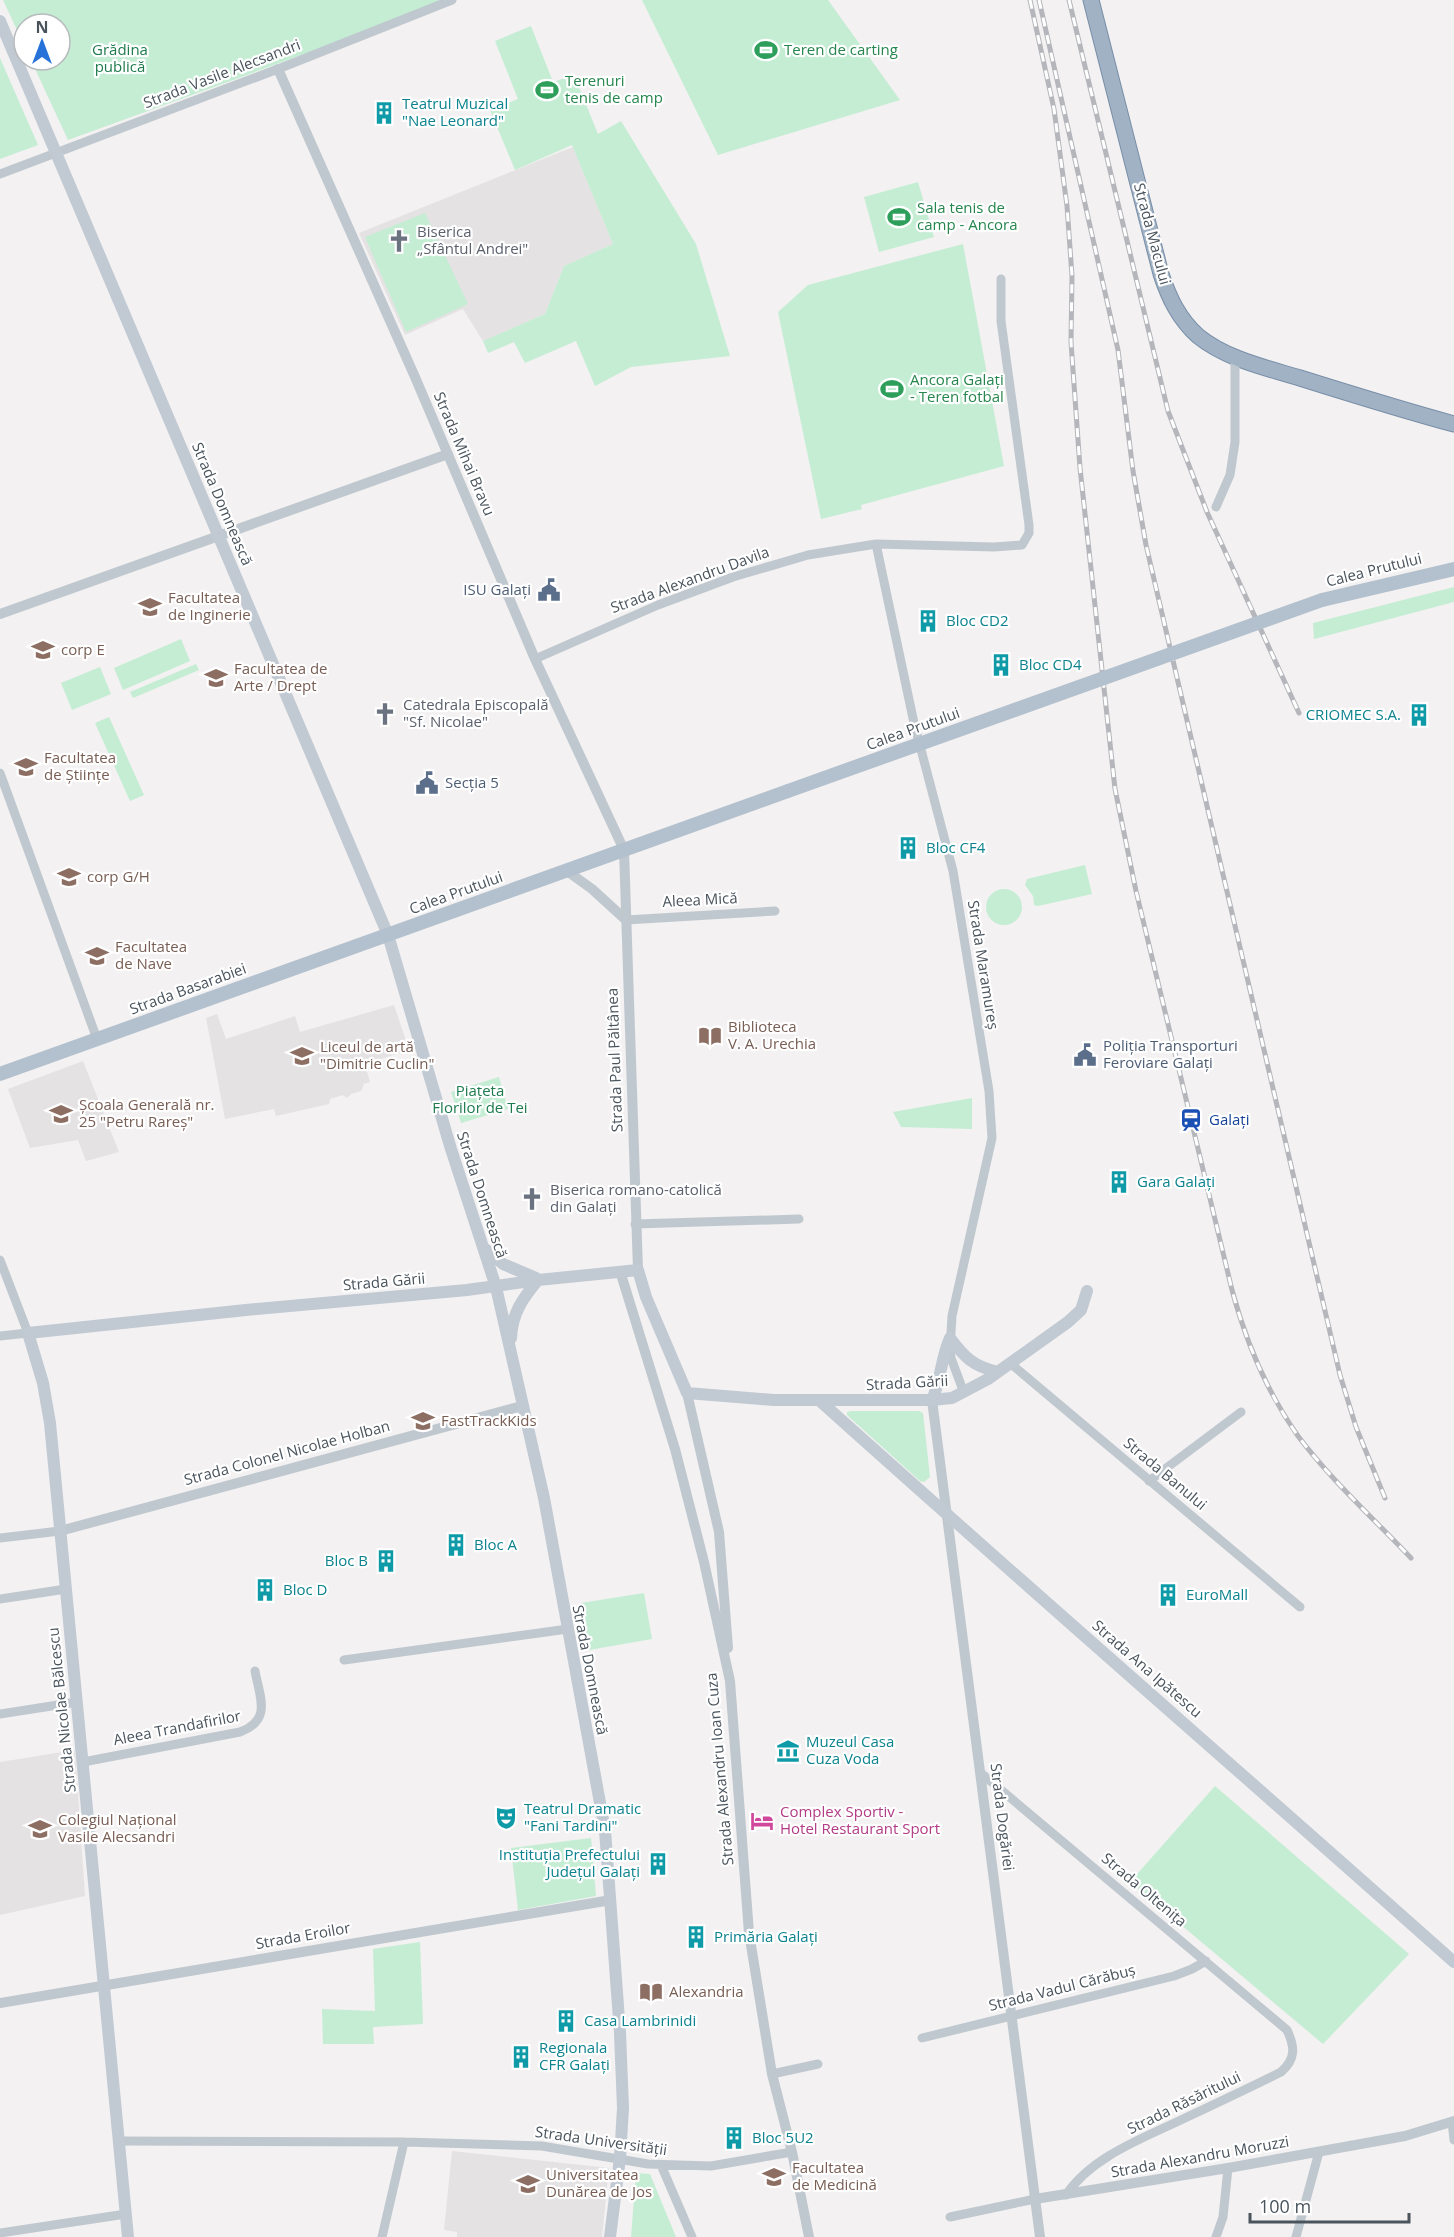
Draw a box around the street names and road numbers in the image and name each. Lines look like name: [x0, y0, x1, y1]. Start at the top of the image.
street label: Strada Vasile Alecsandri: [140, 34, 303, 112]
street label: Strada Macului: [1130, 181, 1176, 287]
street label: Strada Mihai Bravu: [430, 389, 500, 519]
street label: Strada Domnească: [188, 439, 258, 568]
street label: Strada Alexandru Davila: [608, 541, 772, 617]
street label: Calea Prutului: [1324, 547, 1424, 591]
street label: Calea Prutului: [863, 702, 962, 754]
street label: Calea Prutului: [406, 866, 505, 918]
street label: Aleea Mică: [662, 887, 738, 911]
street label: Strada Maramureș: [964, 899, 1004, 1031]
street label: Strada Basarabiei: [127, 958, 249, 1018]
street label: Strada Paul Păltânea: [601, 987, 627, 1133]
street label: Strada Domnească: [453, 1129, 513, 1260]
street label: Strada Gării: [342, 1267, 426, 1295]
street label: Strada Gării: [865, 1370, 949, 1394]
street label: Strada Colonel Nicolae Holban: [182, 1415, 392, 1489]
street label: Strada Banului: [1120, 1433, 1211, 1514]
street label: Strada Domnească: [569, 1603, 613, 1736]
street label: Strada Ana Ipătescu: [1089, 1615, 1207, 1722]
street label: Strada Nicolae Bălcescu: [42, 1626, 80, 1794]
street label: Strada Alexandru Ioan Cuza: [701, 1672, 737, 1866]
street label: Aleea Trandafirilor: [111, 1705, 242, 1749]
street label: Strada Dogăriei: [986, 1762, 1019, 1872]
street label: Strada Oltenița: [1098, 1848, 1191, 1931]
street label: Strada Eroilor: [254, 1917, 352, 1953]
street label: Strada Vadul Cărăbuș: [986, 1959, 1137, 2015]
street label: Strada Răsăritului: [1124, 2066, 1244, 2138]
street label: Strada Universității: [534, 2121, 668, 2159]
street label: Strada Alexandru Moruzzi: [1109, 2130, 1291, 2182]

